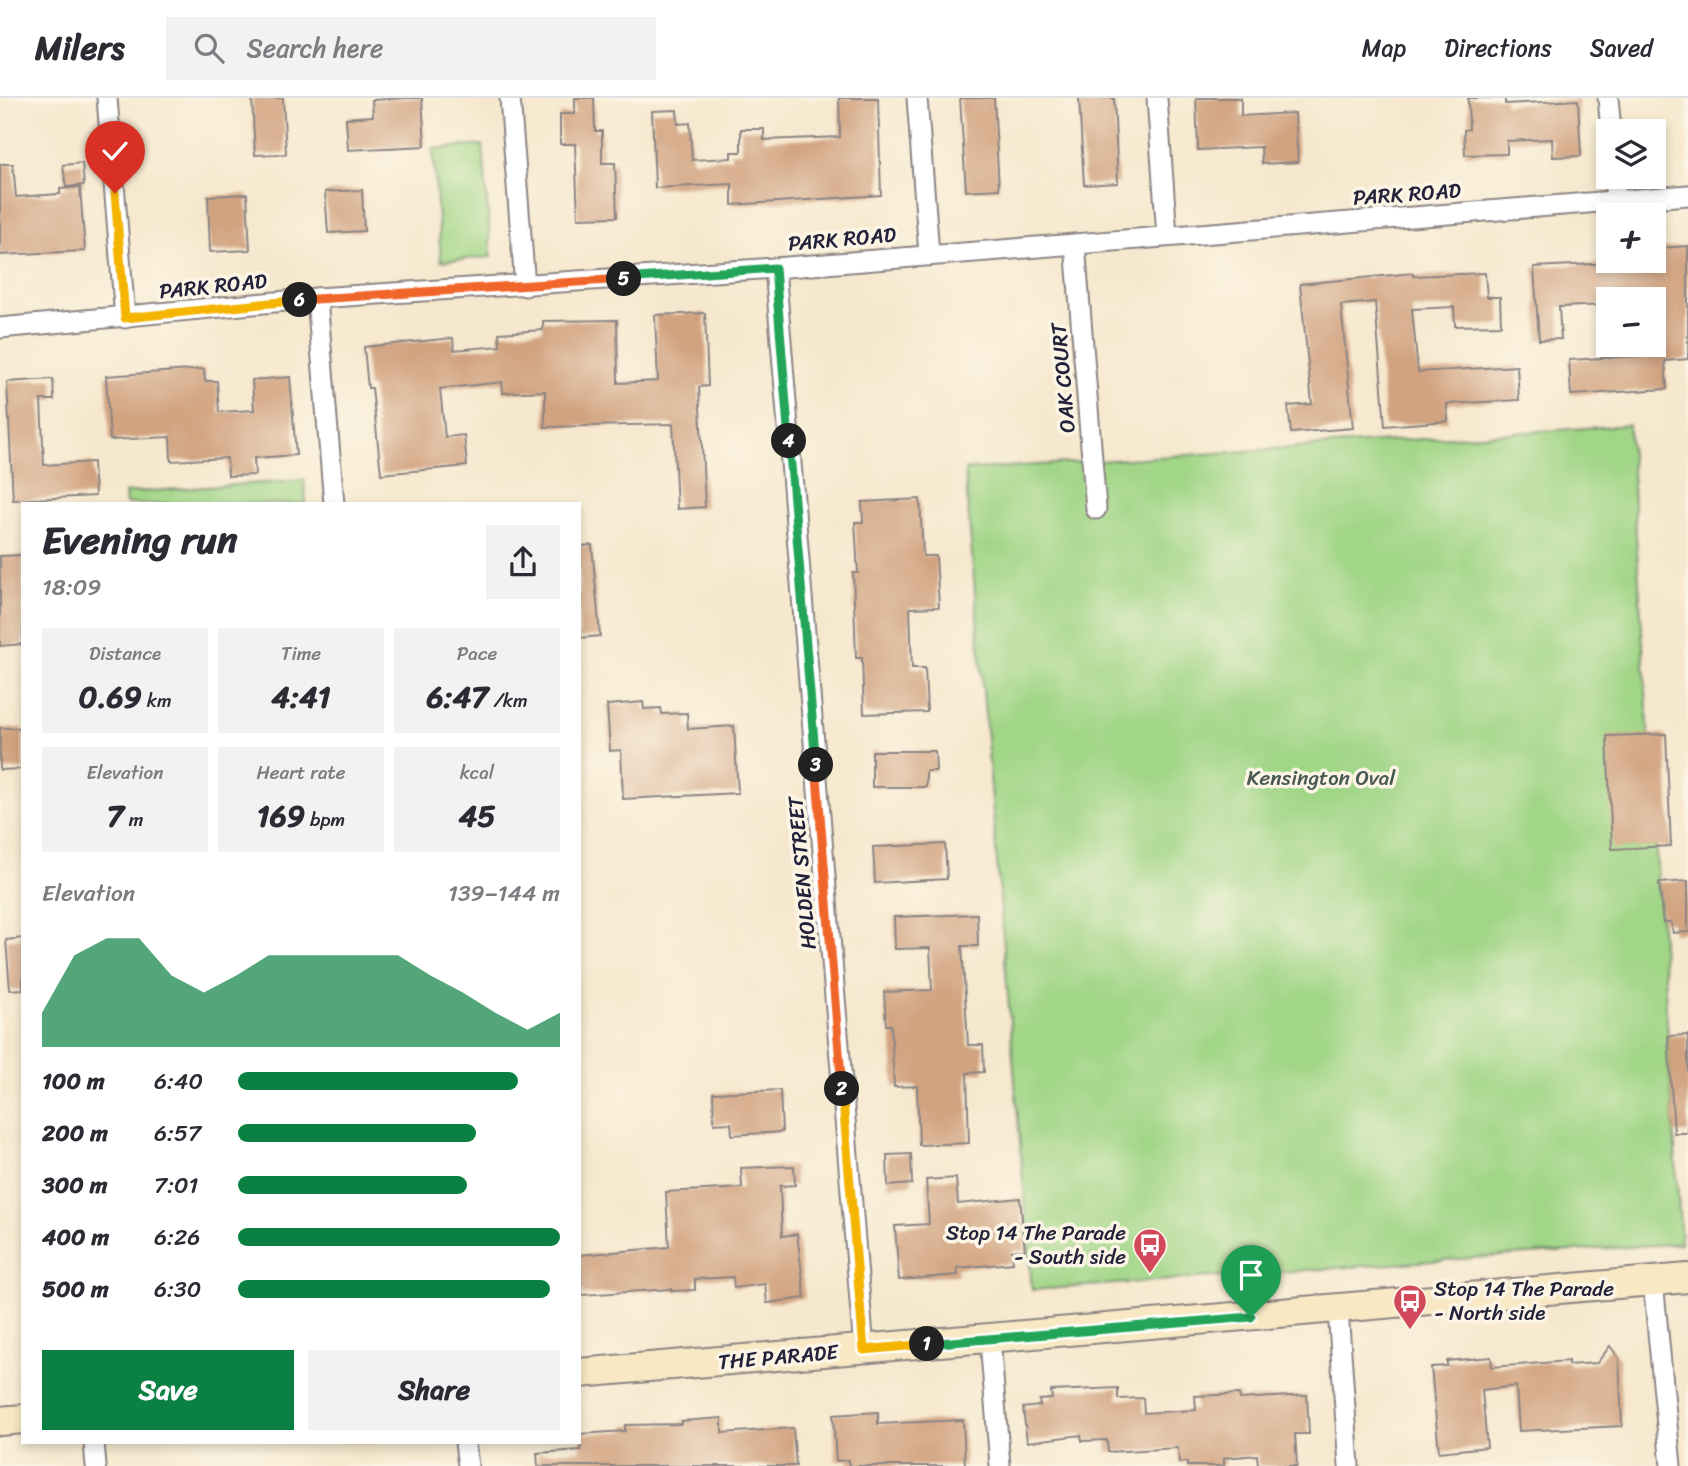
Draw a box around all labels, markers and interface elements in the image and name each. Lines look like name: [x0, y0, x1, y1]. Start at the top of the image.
search box: [166, 17, 656, 80]
text: Milers: [35, 19, 124, 77]
text: Search here: [246, 25, 383, 71]
text: Map: [1362, 27, 1406, 69]
text: Directions: [1444, 27, 1552, 69]
text: Saved: [1590, 27, 1653, 69]
icon: search: [190, 29, 228, 67]
map controls: [1596, 119, 1666, 357]
button: layers: [1596, 119, 1666, 189]
pin: [85, 121, 145, 193]
icon: check: [96, 132, 134, 170]
street label: PARK ROAD: [1352, 171, 1463, 217]
button: +: [1596, 203, 1666, 273]
street label: PARK ROAD: [787, 215, 898, 263]
street label: PARK ROAD: [157, 261, 269, 311]
pin: 5: [606, 262, 642, 296]
text: 5: [618, 262, 629, 295]
pin: 6: [282, 282, 318, 318]
text: 6: [294, 283, 305, 316]
button: −: [1596, 287, 1666, 357]
street label: OAK COURT: [1039, 320, 1087, 435]
pin: 4: [772, 424, 806, 458]
text: 4: [783, 424, 794, 457]
text: Evening run: [42, 507, 238, 574]
button: share: [486, 525, 560, 599]
text: 18:09: [42, 567, 101, 608]
text: Distance: [89, 637, 161, 670]
text: Time: [281, 637, 321, 670]
text: Pace: [457, 637, 497, 670]
text: 0.69: [78, 670, 142, 724]
text: 4:41: [271, 670, 331, 724]
text: 6:47: [426, 670, 488, 724]
text: km: [142, 684, 172, 717]
text: /km: [488, 684, 528, 717]
pin: 3: [798, 748, 834, 782]
text: 3: [810, 748, 821, 781]
text: Elevation: [87, 756, 163, 789]
text: Heart rate: [256, 756, 346, 789]
text: kcal: [460, 756, 494, 789]
park label: Kensington Oval: [1247, 759, 1396, 797]
text: 7: [107, 789, 124, 843]
text: 169: [257, 789, 305, 843]
text: 45: [458, 789, 496, 843]
street label: HOLDEN STREET: [776, 793, 828, 951]
text: m: [124, 803, 143, 836]
text: bpm: [305, 803, 345, 836]
text: Elevation: [42, 873, 135, 914]
text: 139–144 m: [448, 873, 560, 914]
text: 100 m: [42, 1061, 105, 1102]
text: 6:40: [154, 1061, 203, 1102]
pin: 2: [824, 1072, 860, 1107]
text: 2: [836, 1072, 847, 1105]
text: 200 m: [42, 1113, 108, 1154]
text: 6:57: [154, 1113, 201, 1154]
text: 300 m: [42, 1165, 107, 1206]
text: 7:01: [154, 1165, 198, 1206]
place label: Stop 14 The Parade - South side: [946, 1214, 1126, 1276]
text: 400 m: [42, 1217, 109, 1258]
text: 6:26: [154, 1217, 200, 1258]
bus stop icon: Stop 14 The Parade - South side: [1131, 1226, 1169, 1275]
pin: [1221, 1245, 1281, 1317]
icon: arrive: [1232, 1256, 1270, 1294]
text: 500 m: [42, 1269, 109, 1310]
text: 6:30: [154, 1269, 201, 1310]
place label: Stop 14 The Parade - North side: [1434, 1270, 1614, 1332]
bus stop icon: Stop 14 The Parade - North side: [1391, 1282, 1429, 1331]
pin: 1: [909, 1326, 944, 1362]
text: 1: [922, 1327, 931, 1360]
street label: THE PARADE: [717, 1333, 841, 1381]
button: Save: [42, 1350, 294, 1430]
button: Share: [308, 1350, 560, 1430]

